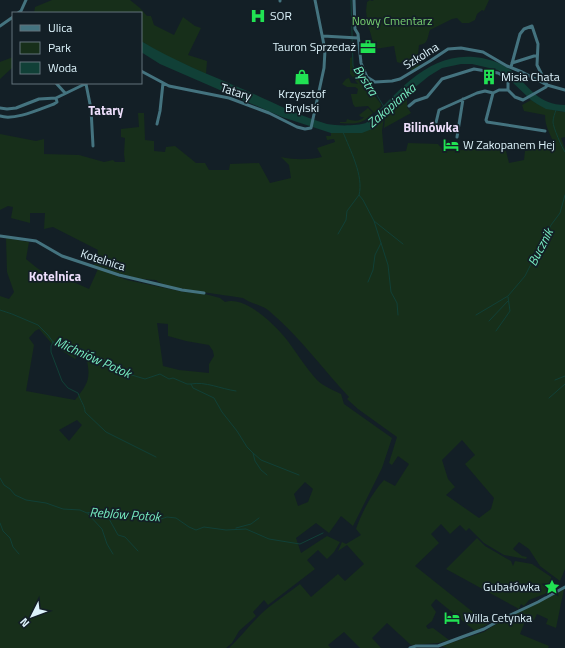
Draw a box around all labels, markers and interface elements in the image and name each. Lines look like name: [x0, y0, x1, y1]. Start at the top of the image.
place label: SOR: [270, 6, 292, 25]
hospital icon: SOR: [249, 7, 267, 25]
park label: Nowy Cmentarz: [352, 11, 432, 30]
legend: [12, 12, 142, 84]
text: Ulica: [48, 18, 72, 37]
place label: Tauron Sprzedaż: [273, 37, 356, 56]
street label: Szkolna: [399, 37, 442, 74]
text: Park: [48, 38, 71, 57]
office icon: Tauron Sprzedaż: [359, 38, 377, 56]
text: Woda: [48, 58, 77, 77]
water label: Bystra: [349, 61, 384, 101]
place label: Misia Chata: [501, 67, 560, 86]
shop icon: Krzysztof Brylski: [293, 68, 311, 86]
building icon: Misia Chata: [480, 68, 498, 86]
water label: Zakopianka: [362, 77, 421, 132]
street label: Tatary: [218, 78, 254, 105]
place label: Krzysztof Brylski: [278, 84, 326, 117]
district label: Tatary: [88, 100, 124, 120]
district label: Bilinówka: [403, 117, 459, 137]
place label: W Zakopanem Hej: [463, 135, 555, 154]
hotel icon: W Zakopanem Hej: [442, 136, 460, 154]
water label: Bucznik: [522, 223, 559, 269]
street label: Kotelnica: [78, 243, 128, 276]
district label: Kotelnica: [29, 266, 81, 286]
water label: Michniów Potok: [51, 331, 137, 384]
water label: Reblów Potok: [89, 502, 163, 527]
place label: Gubałówka: [483, 577, 540, 596]
place icon: Gubałówka: [543, 578, 561, 596]
north arrow: [12, 596, 52, 636]
place label: Willa Cetynka: [464, 608, 532, 627]
hotel icon: Willa Cetynka: [443, 609, 461, 627]
text: N: [16, 615, 33, 631]

